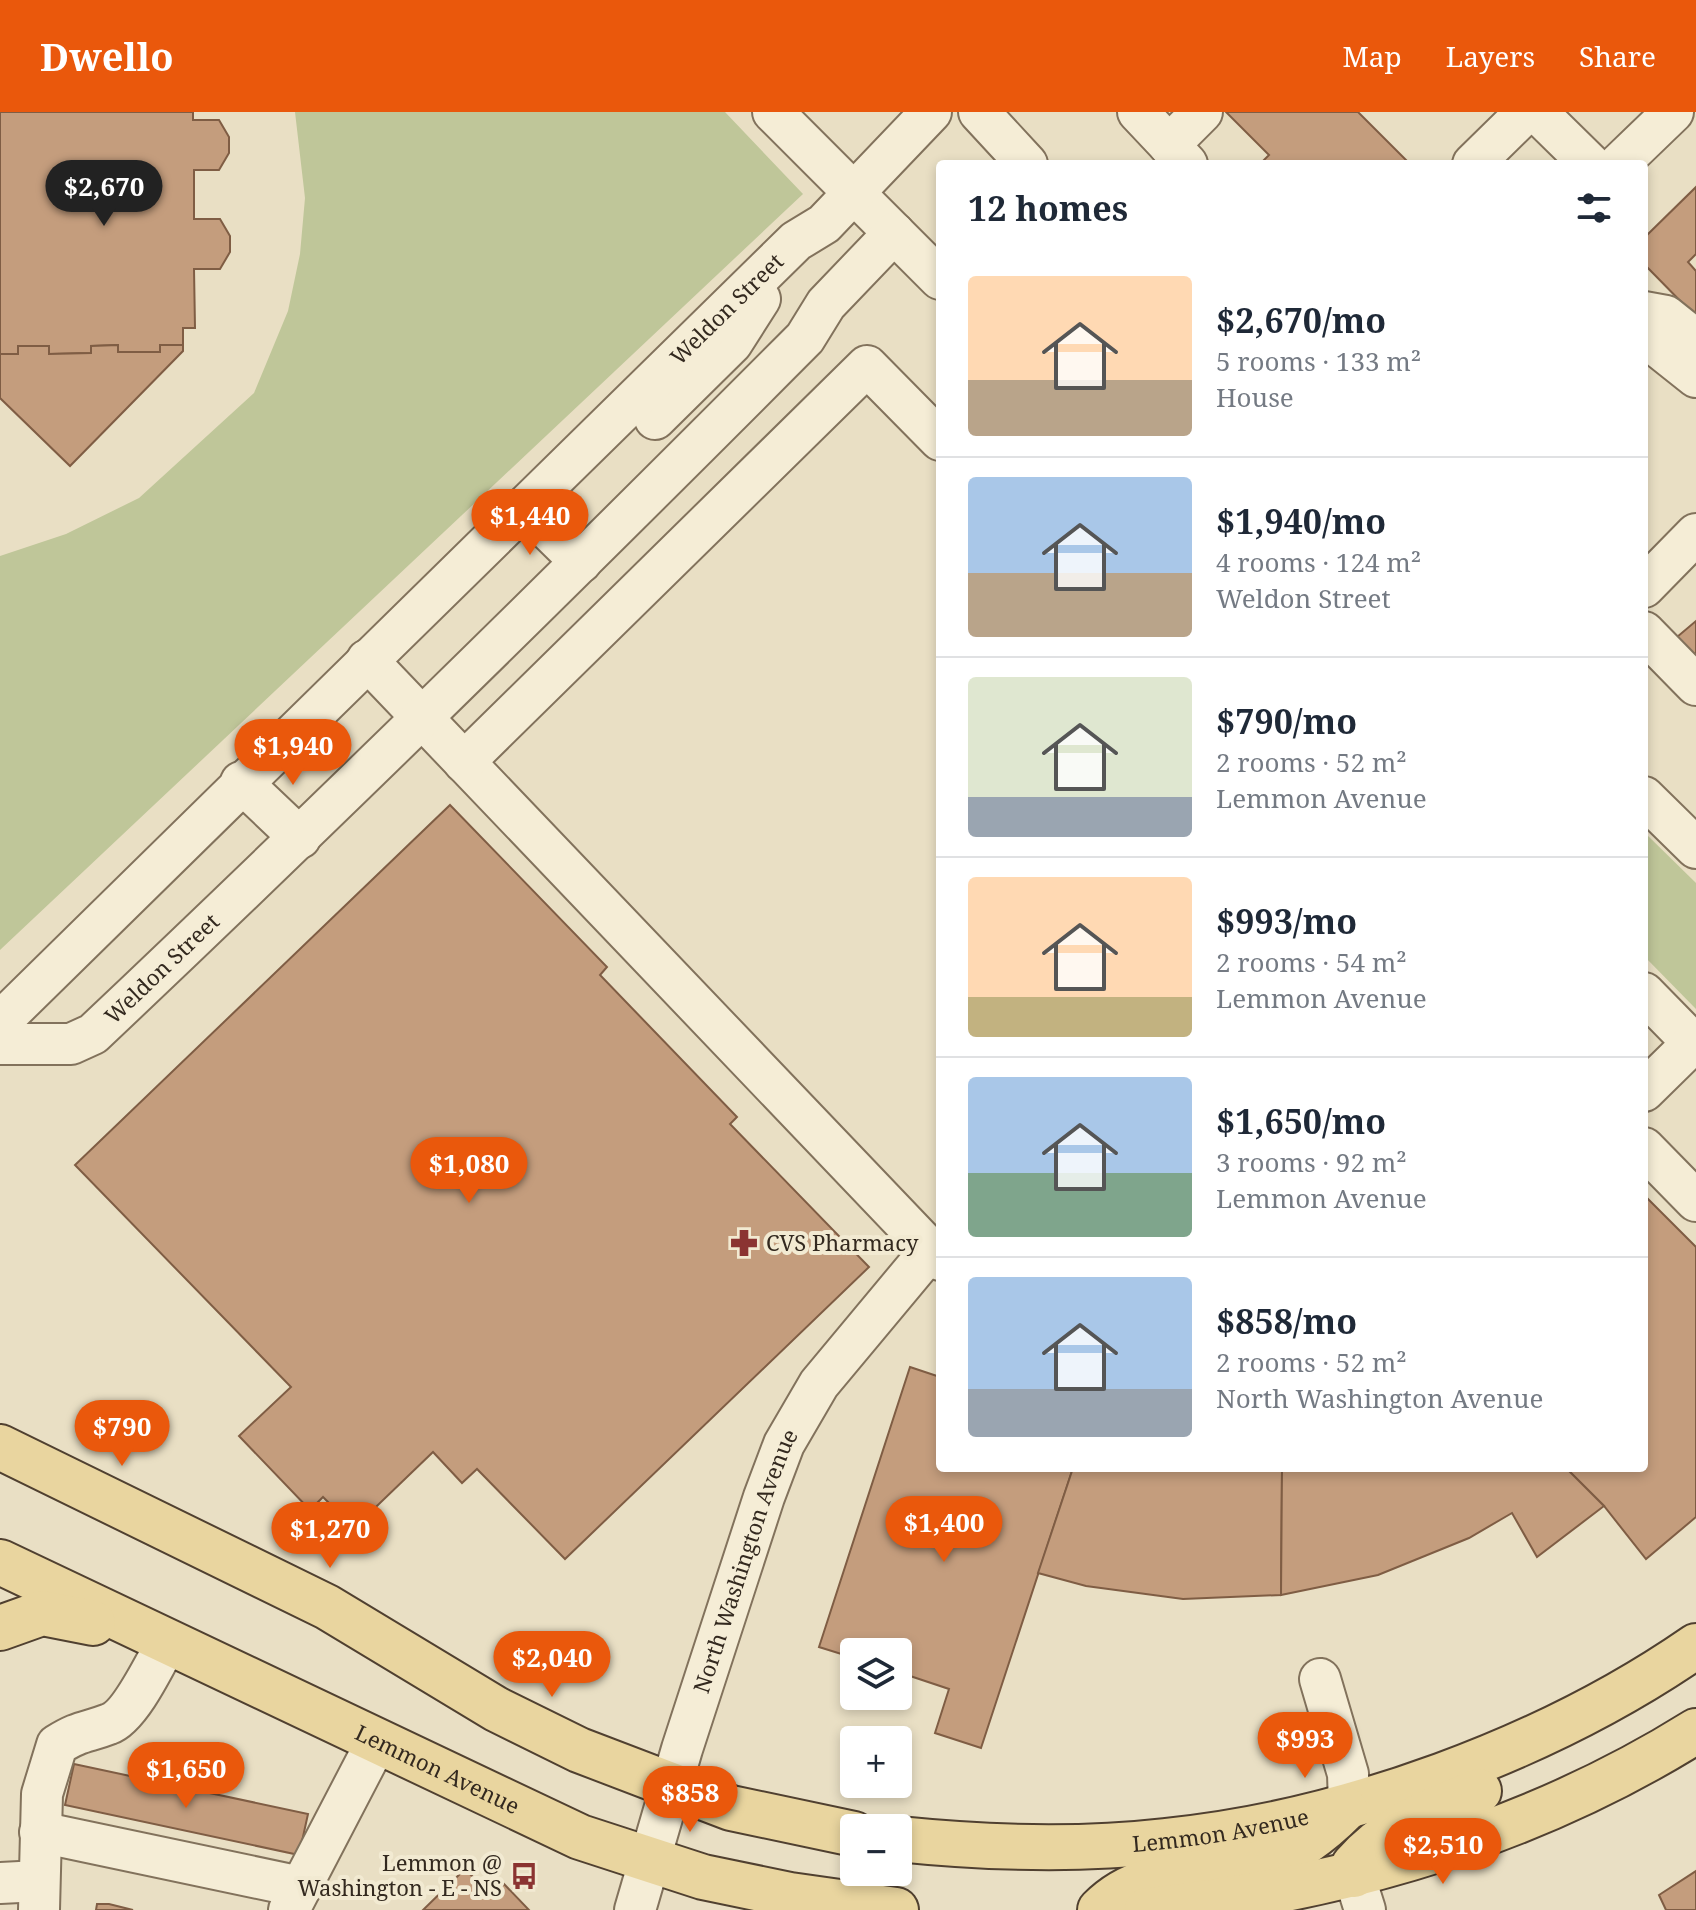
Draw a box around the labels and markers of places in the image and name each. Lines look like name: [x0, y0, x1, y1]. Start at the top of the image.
pin: $2,670: [39, 160, 169, 228]
pin: $1,440: [465, 489, 595, 557]
pin: $1,940: [228, 719, 358, 787]
pin: $1,080: [404, 1137, 534, 1205]
place label: CVS Pharmacy: [766, 1227, 919, 1257]
pharmacy icon: CVS Pharmacy: [729, 1228, 759, 1258]
pin: $790: [75, 1400, 169, 1468]
pin: $1,400: [879, 1496, 1009, 1564]
pin: $1,270: [265, 1502, 395, 1570]
pin: $2,040: [487, 1631, 617, 1699]
pin: $993: [1258, 1712, 1352, 1780]
pin: $1,650: [121, 1742, 251, 1810]
pin: $858: [643, 1766, 737, 1834]
pin: $2,510: [1378, 1818, 1508, 1886]
place label: Lemmon @ Washington - E - NS: [298, 1847, 502, 1902]
bus stop icon: Lemmon @ Washington - E - NS: [509, 1861, 539, 1891]

